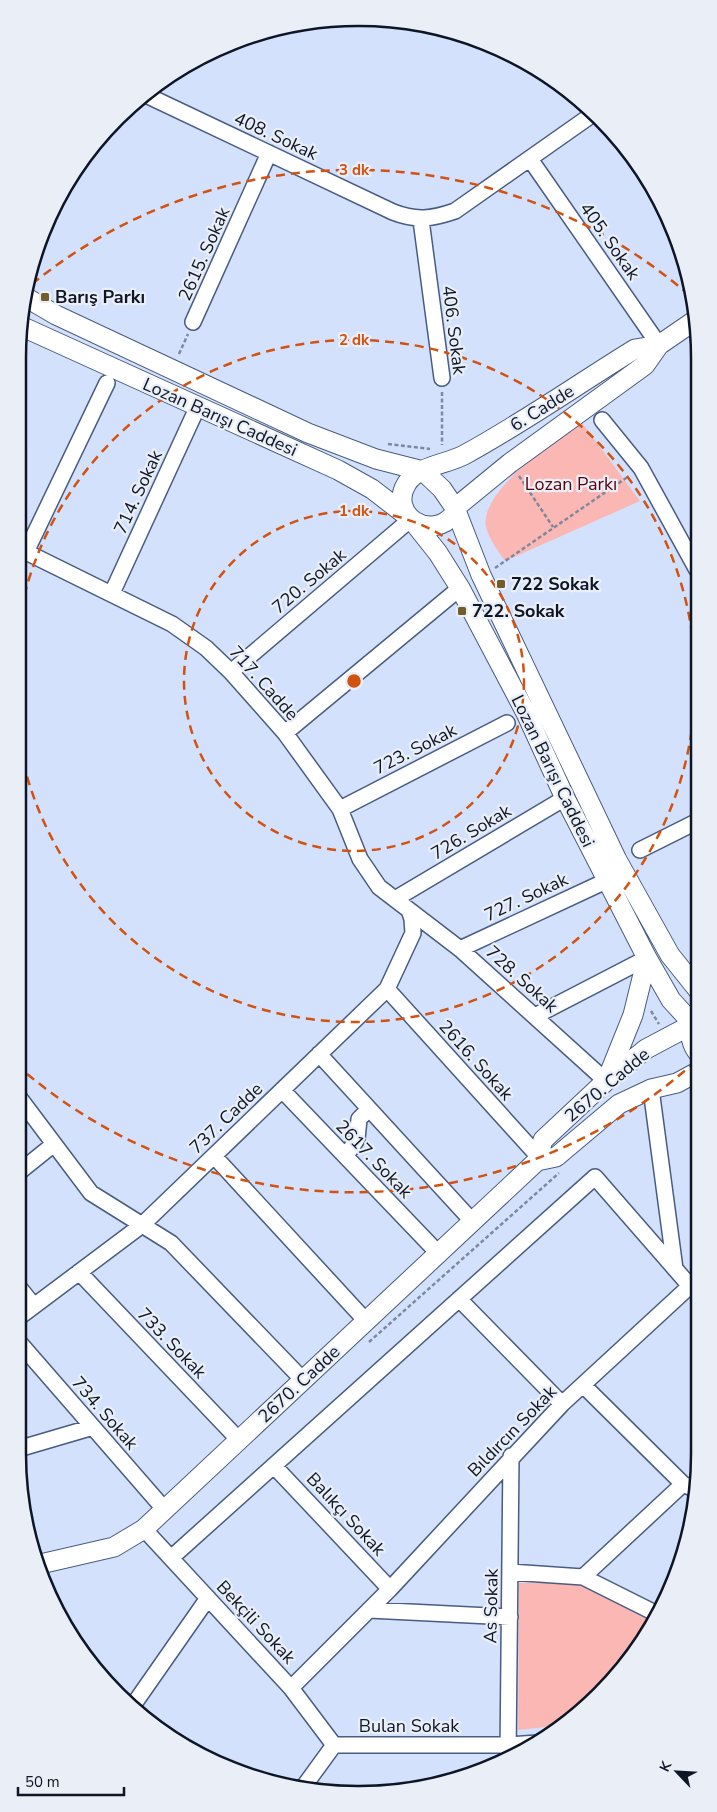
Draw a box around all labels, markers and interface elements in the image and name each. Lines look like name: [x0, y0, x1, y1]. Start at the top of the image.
street label: 408. Sokak: [230, 106, 323, 166]
text: 3 dk: [339, 160, 370, 180]
street label: 405. Sokak: [574, 197, 646, 285]
street label: 2615. Sokak: [173, 202, 236, 305]
street label: 406. Sokak: [437, 284, 471, 377]
place label: Barış Parkı: [55, 285, 145, 309]
marker: Barış Parkı: [39, 291, 51, 303]
text: 2 dk: [339, 330, 370, 350]
street label: Lozan Barışı Caddesi: [139, 372, 301, 462]
street label: 6. Cadde: [505, 379, 579, 437]
street label: 714. Sokak: [108, 445, 168, 538]
park label: Lozan Parkı: [525, 472, 617, 496]
text: 1 dk: [339, 501, 370, 521]
street label: 720. Sokak: [267, 542, 352, 619]
place label: 722 Sokak: [511, 572, 599, 596]
marker: 722 Sokak: [495, 578, 507, 590]
place label: 722. Sokak: [472, 599, 565, 623]
marker: 722. Sokak: [456, 605, 468, 617]
street label: 717. Cadde: [224, 640, 304, 726]
centre of rings: [345, 672, 363, 690]
street label: Lozan Barışı Caddesi: [506, 691, 600, 851]
street label: 723. Sokak: [370, 718, 461, 780]
street label: 726. Sokak: [426, 798, 516, 865]
street label: 727. Sokak: [480, 867, 573, 927]
street label: 728. Sokak: [481, 940, 564, 1019]
street label: 2616. Sokak: [433, 1015, 519, 1106]
street label: 2670. Cadde: [560, 1042, 654, 1128]
street label: 737. Cadde: [184, 1077, 268, 1159]
street label: 2617. Sokak: [330, 1115, 418, 1204]
street label: 733. Sokak: [132, 1302, 212, 1384]
street label: 2670. Cadde: [253, 1340, 345, 1428]
street label: 734. Sokak: [67, 1371, 144, 1455]
street label: Bıldırcın Sokak: [462, 1379, 562, 1482]
street label: Balıkçı Sokak: [301, 1467, 391, 1562]
street label: As Sokak: [478, 1567, 504, 1644]
street label: Bekçili Sokak: [211, 1575, 301, 1670]
street label: Bulan Sokak: [359, 1714, 460, 1738]
north arrow: [652, 1747, 702, 1797]
text: K: [655, 1758, 677, 1775]
scale bar: [18, 1764, 124, 1796]
text: 50 m: [25, 1772, 60, 1792]

